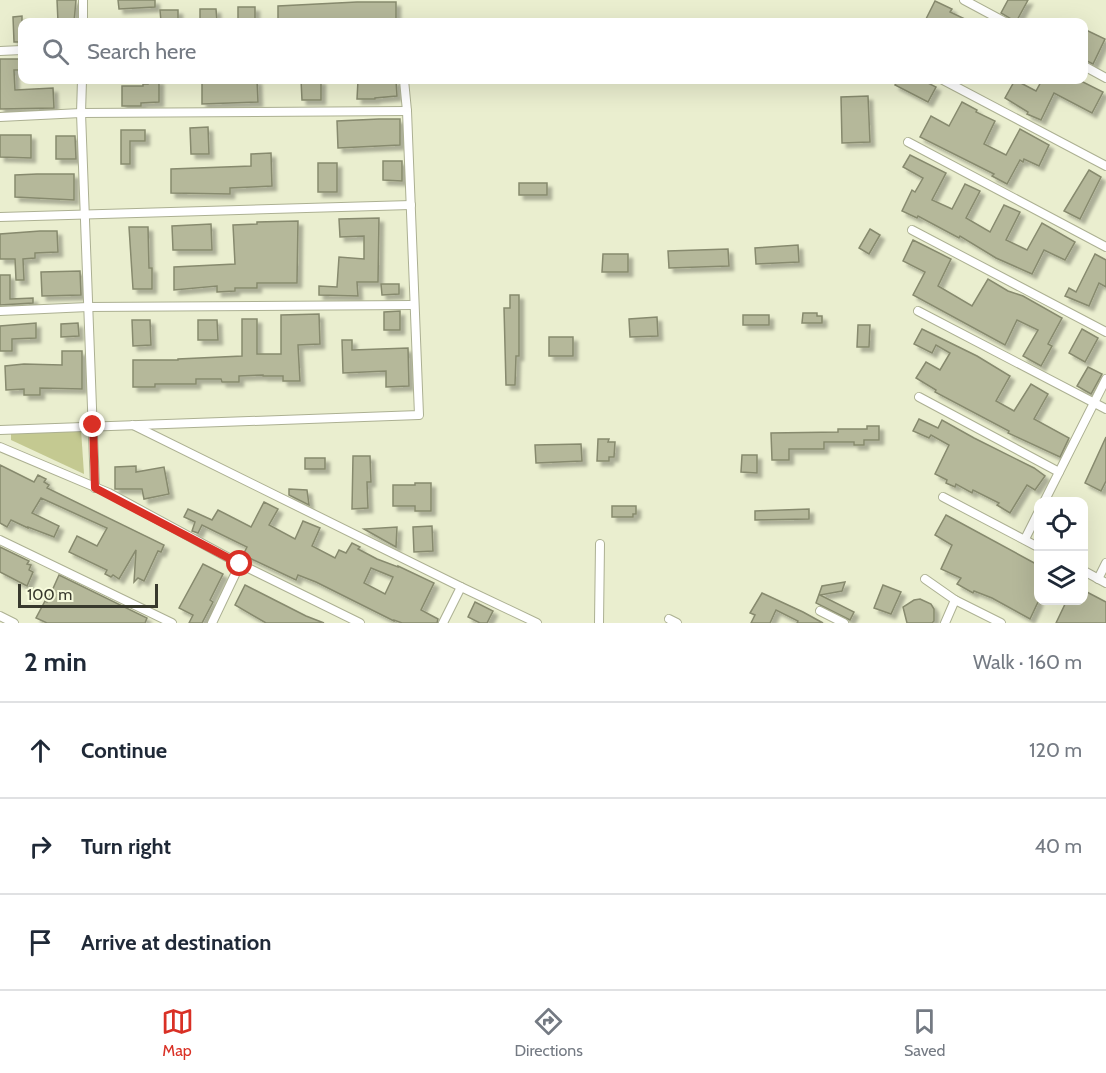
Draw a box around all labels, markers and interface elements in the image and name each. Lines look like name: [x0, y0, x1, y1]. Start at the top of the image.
search box: [18, 18, 1088, 84]
icon: search: [39, 35, 72, 68]
text: Search here: [87, 38, 196, 65]
route end: [79, 411, 105, 437]
map controls: [1034, 497, 1088, 605]
button: locate: [1034, 497, 1088, 551]
route start: [226, 550, 252, 576]
button: layers: [1034, 551, 1088, 605]
scale bar: [18, 581, 158, 608]
text: 100 m: [27, 585, 72, 604]
text: 2 min: [24, 646, 87, 678]
text: Walk · 160 m: [973, 650, 1082, 674]
icon: ahead: [24, 734, 57, 767]
text: Continue: [81, 737, 167, 764]
text: 120 m: [1029, 738, 1082, 762]
icon: right: [24, 830, 57, 863]
text: Turn right: [81, 833, 171, 860]
text: 40 m: [1034, 834, 1082, 858]
icon: arrive: [24, 926, 57, 959]
text: Arrive at destination: [81, 929, 271, 956]
tab: Map: [161, 1005, 194, 1060]
tab: Directions: [515, 1005, 583, 1060]
tab: Saved: [904, 1005, 945, 1060]

